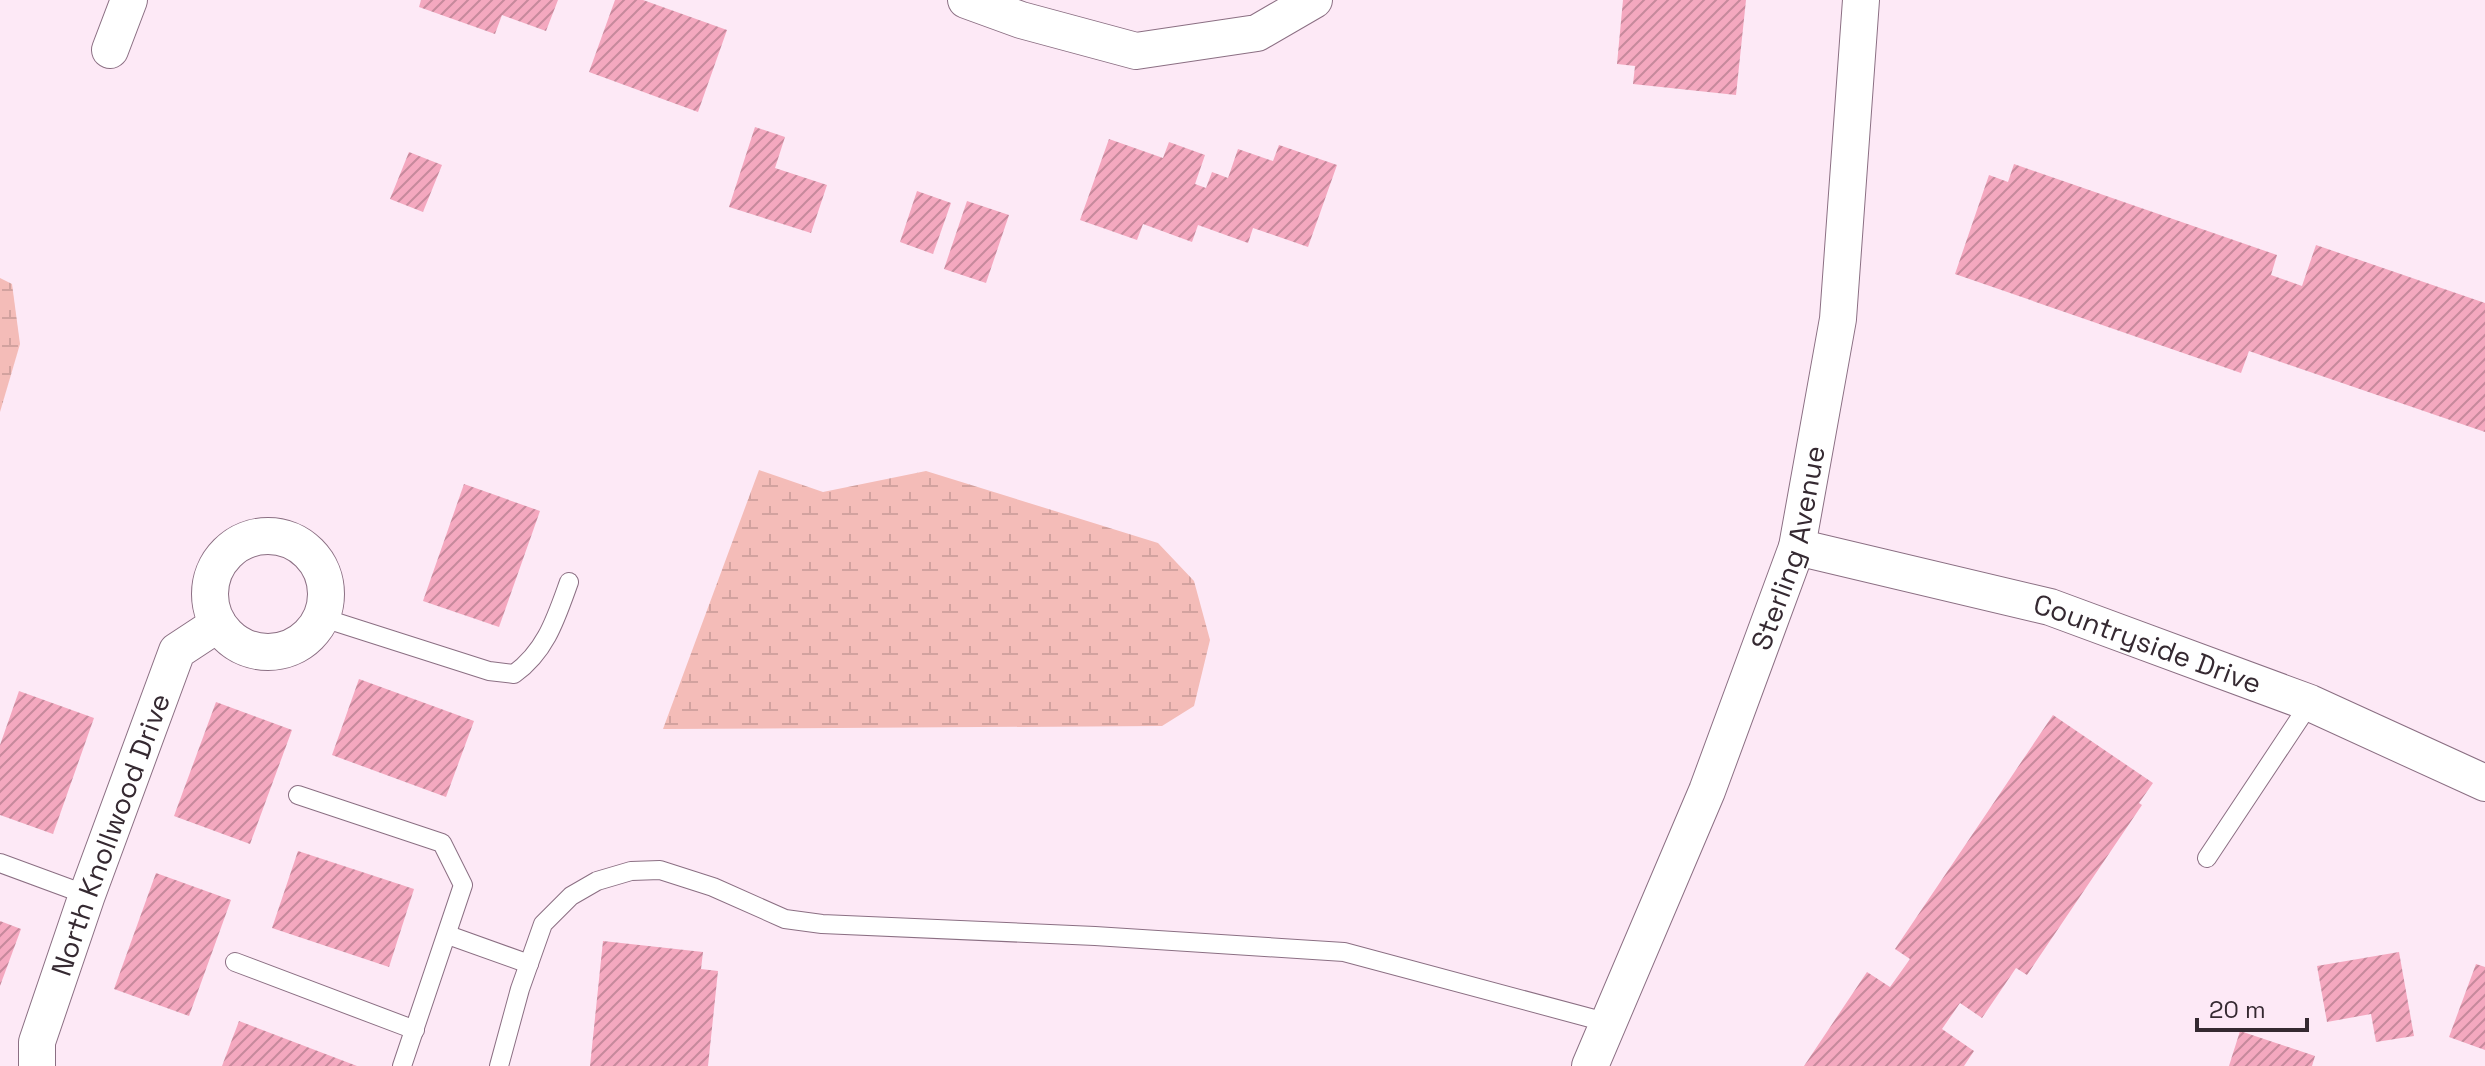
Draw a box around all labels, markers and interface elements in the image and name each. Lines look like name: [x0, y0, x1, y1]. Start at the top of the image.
street label: Sterling Avenue: [1743, 443, 1833, 655]
street label: Countryside Drive: [2030, 586, 2267, 702]
street label: North Knollwood Drive: [43, 688, 178, 981]
scale bar: [2197, 982, 2307, 1032]
text: 20 m: [2209, 994, 2266, 1025]

